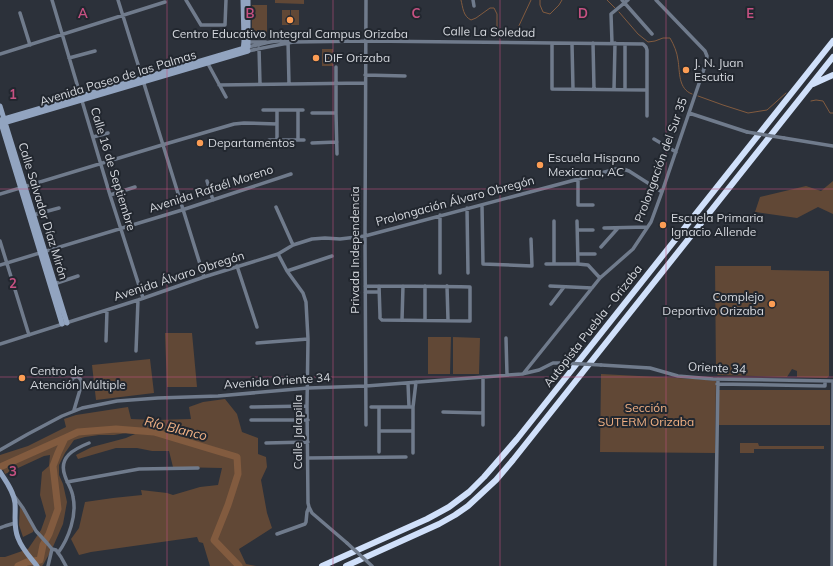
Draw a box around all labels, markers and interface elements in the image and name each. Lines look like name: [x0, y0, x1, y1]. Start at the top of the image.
text: A: [78, 5, 88, 21]
text: B: [246, 5, 255, 21]
text: C: [412, 5, 421, 21]
text: D: [578, 5, 588, 21]
text: E: [746, 5, 754, 21]
marker: Centro Educativo Integral Campus Orizaba: [285, 15, 295, 25]
street label: Calle La Soledad: [442, 23, 536, 40]
place label: Centro Educativo Integral Campus Orizaba: [172, 26, 408, 41]
street label: Avenida Paseo de las Palmas: [38, 46, 198, 109]
place label: DIF Orizaba: [324, 50, 390, 65]
marker: DIF Orizaba: [311, 53, 321, 63]
place label: J. N. Juan Escutia: [694, 55, 744, 84]
marker: J. N. Juan Escutia: [681, 65, 691, 75]
text: 1: [9, 86, 17, 102]
street label: Prolongación del Sur 35: [631, 95, 690, 224]
street label: Calle 16 de Septiembre: [88, 105, 139, 232]
place label: Departamentos: [208, 135, 295, 150]
marker: Departamentos: [195, 138, 205, 148]
street label: Calle Salvador Díaz Mirón: [15, 140, 72, 281]
place label: Escuela Hispano Mexicana, AC: [548, 150, 640, 179]
marker: Escuela Hispano Mexicana, AC: [535, 160, 545, 170]
street label: Avenida Rafaél Moreno: [147, 161, 275, 216]
street label: Prolongación Álvaro Obregón: [374, 172, 536, 229]
street label: Privada Independencia: [347, 186, 362, 314]
place label: Escuela Primaria Ignacio Allende: [671, 210, 764, 239]
marker: Escuela Primaria Ignacio Allende: [658, 220, 668, 230]
street label: Avenida Álvaro Obregón: [112, 247, 246, 304]
street label: Autopista Puebla - Orizaba: [540, 261, 645, 390]
text: 2: [9, 275, 17, 291]
place label: Complejo Deportivo Orizaba: [662, 289, 764, 318]
marker: Complejo Deportivo Orizaba: [767, 299, 777, 309]
street label: Oriente 34: [688, 358, 747, 377]
place label: Centro de Atención Múltiple: [30, 363, 126, 392]
street label: Avenida Oriente 34: [223, 369, 331, 392]
marker: Centro de Atención Múltiple: [17, 373, 27, 383]
street label: Calle Jalapilla: [290, 395, 305, 469]
park label: Sección SUTERM Orizaba: [598, 400, 694, 429]
water label: Río Blanco: [143, 412, 209, 444]
text: 3: [9, 463, 17, 479]

